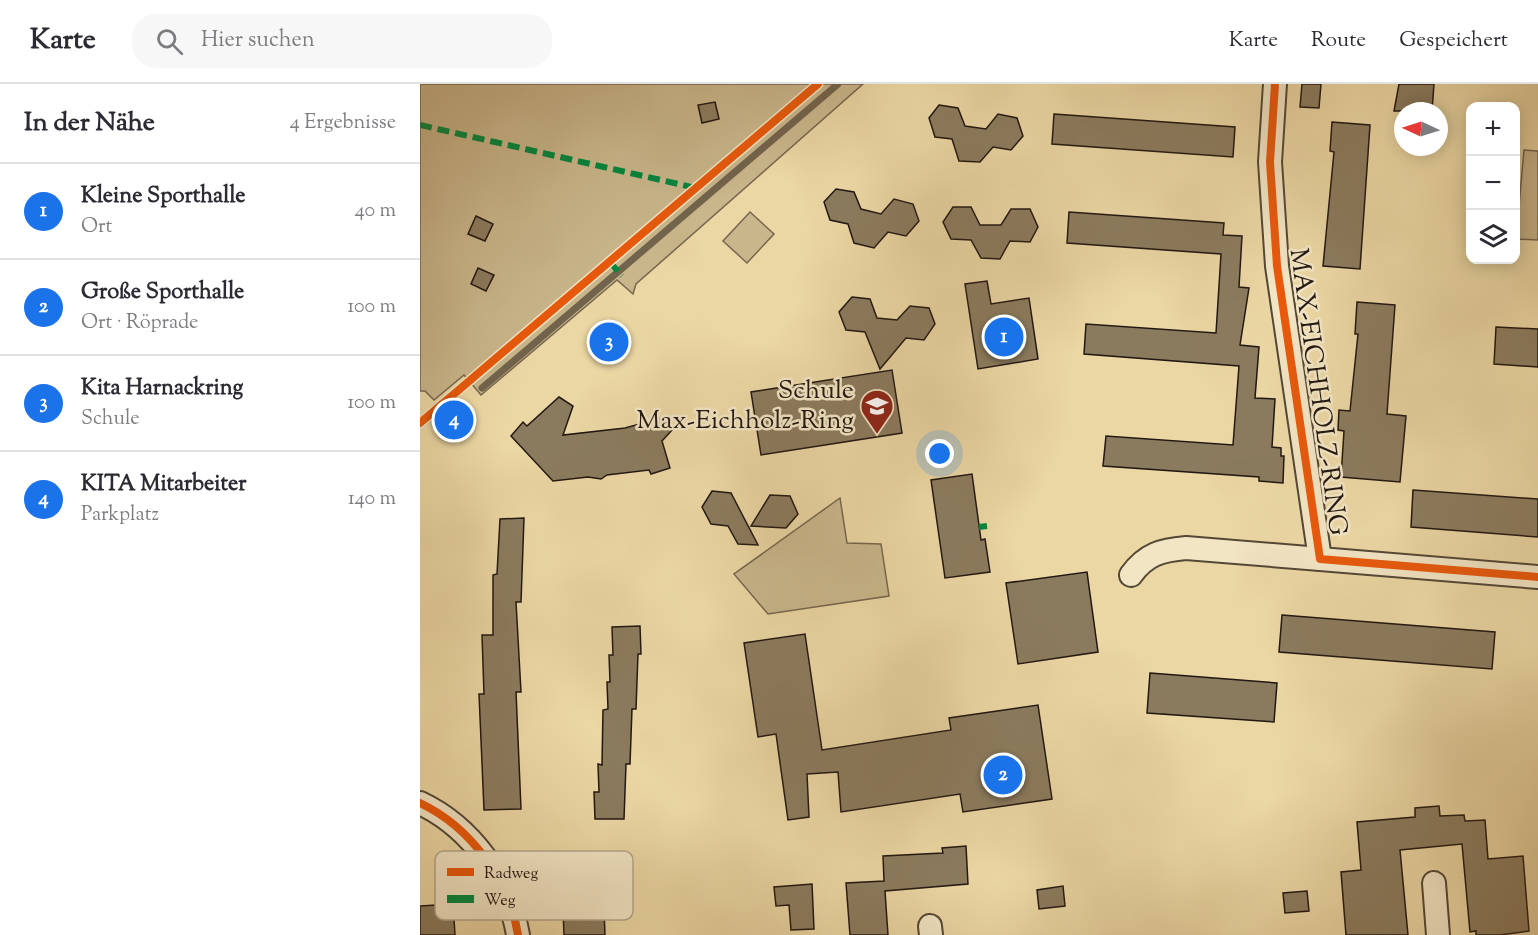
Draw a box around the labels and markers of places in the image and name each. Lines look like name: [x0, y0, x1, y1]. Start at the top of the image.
pin: 1: [984, 314, 1024, 360]
pin: 3: [590, 320, 628, 364]
place label: Schule Max-Eichholz-Ring: [637, 373, 854, 440]
school or university icon: Schule Max-Eichholz-Ring: [859, 388, 895, 435]
pin: 4: [435, 398, 474, 442]
pin: 2: [984, 752, 1022, 798]

